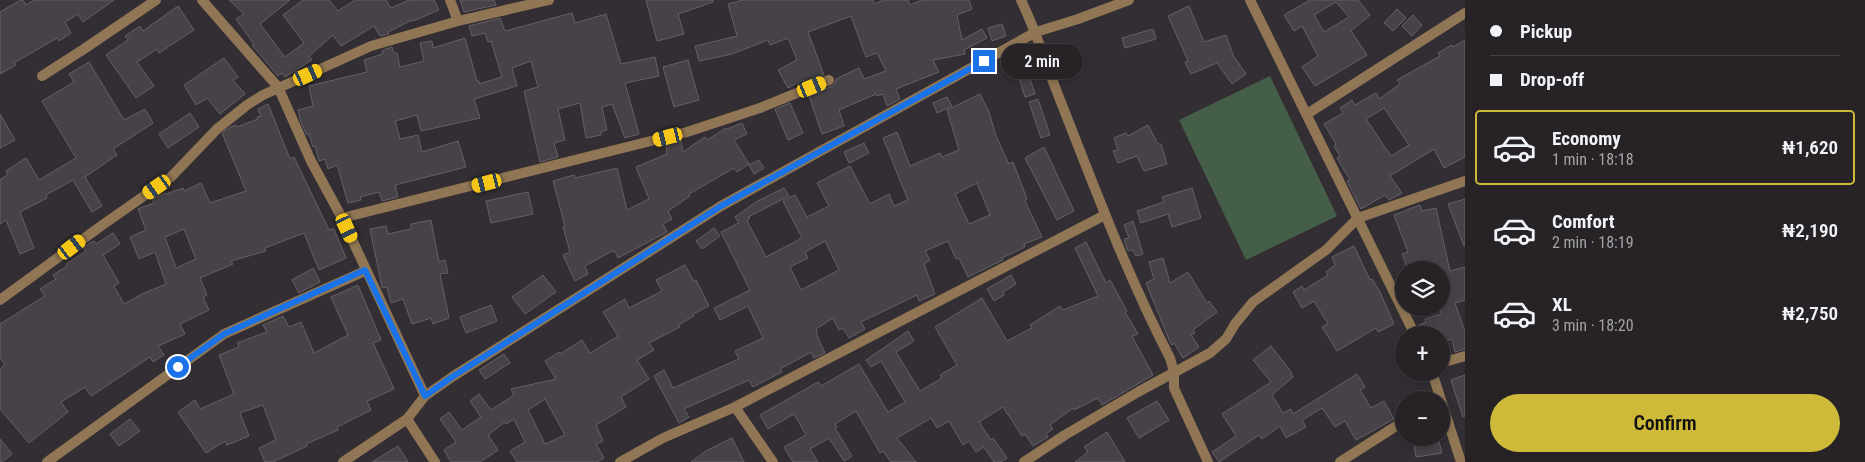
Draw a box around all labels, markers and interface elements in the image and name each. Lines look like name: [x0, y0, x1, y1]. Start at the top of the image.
text: Pickup: [1520, 20, 1572, 43]
callout: 2 min: [1002, 44, 1084, 78]
route end: [973, 50, 995, 72]
text: 2 min: [1024, 52, 1060, 71]
car: [291, 62, 324, 88]
text: Drop-off: [1520, 68, 1584, 91]
car: [795, 74, 828, 100]
icon: car: [1492, 125, 1537, 170]
car: [651, 126, 684, 148]
text: Economy: [1552, 127, 1621, 150]
text: ₦1,620: [1782, 136, 1838, 159]
text: 1 min · 18:18: [1552, 150, 1634, 169]
car: [140, 172, 173, 202]
car: [470, 172, 503, 194]
icon: car: [1492, 208, 1537, 253]
text: Comfort: [1552, 210, 1615, 233]
car: [333, 211, 360, 245]
text: ₦2,190: [1782, 219, 1838, 242]
car: [55, 232, 88, 262]
text: 2 min · 18:19: [1552, 233, 1634, 252]
map controls: [1395, 261, 1450, 446]
button: layers: [1395, 261, 1450, 316]
icon: car: [1492, 291, 1537, 336]
text: XL: [1552, 293, 1572, 316]
text: ₦2,750: [1782, 302, 1838, 325]
text: 3 min · 18:20: [1552, 316, 1634, 335]
button: +: [1395, 326, 1450, 381]
route start: [167, 356, 189, 378]
button: −: [1395, 391, 1450, 446]
button: Confirm: [1490, 394, 1840, 452]

